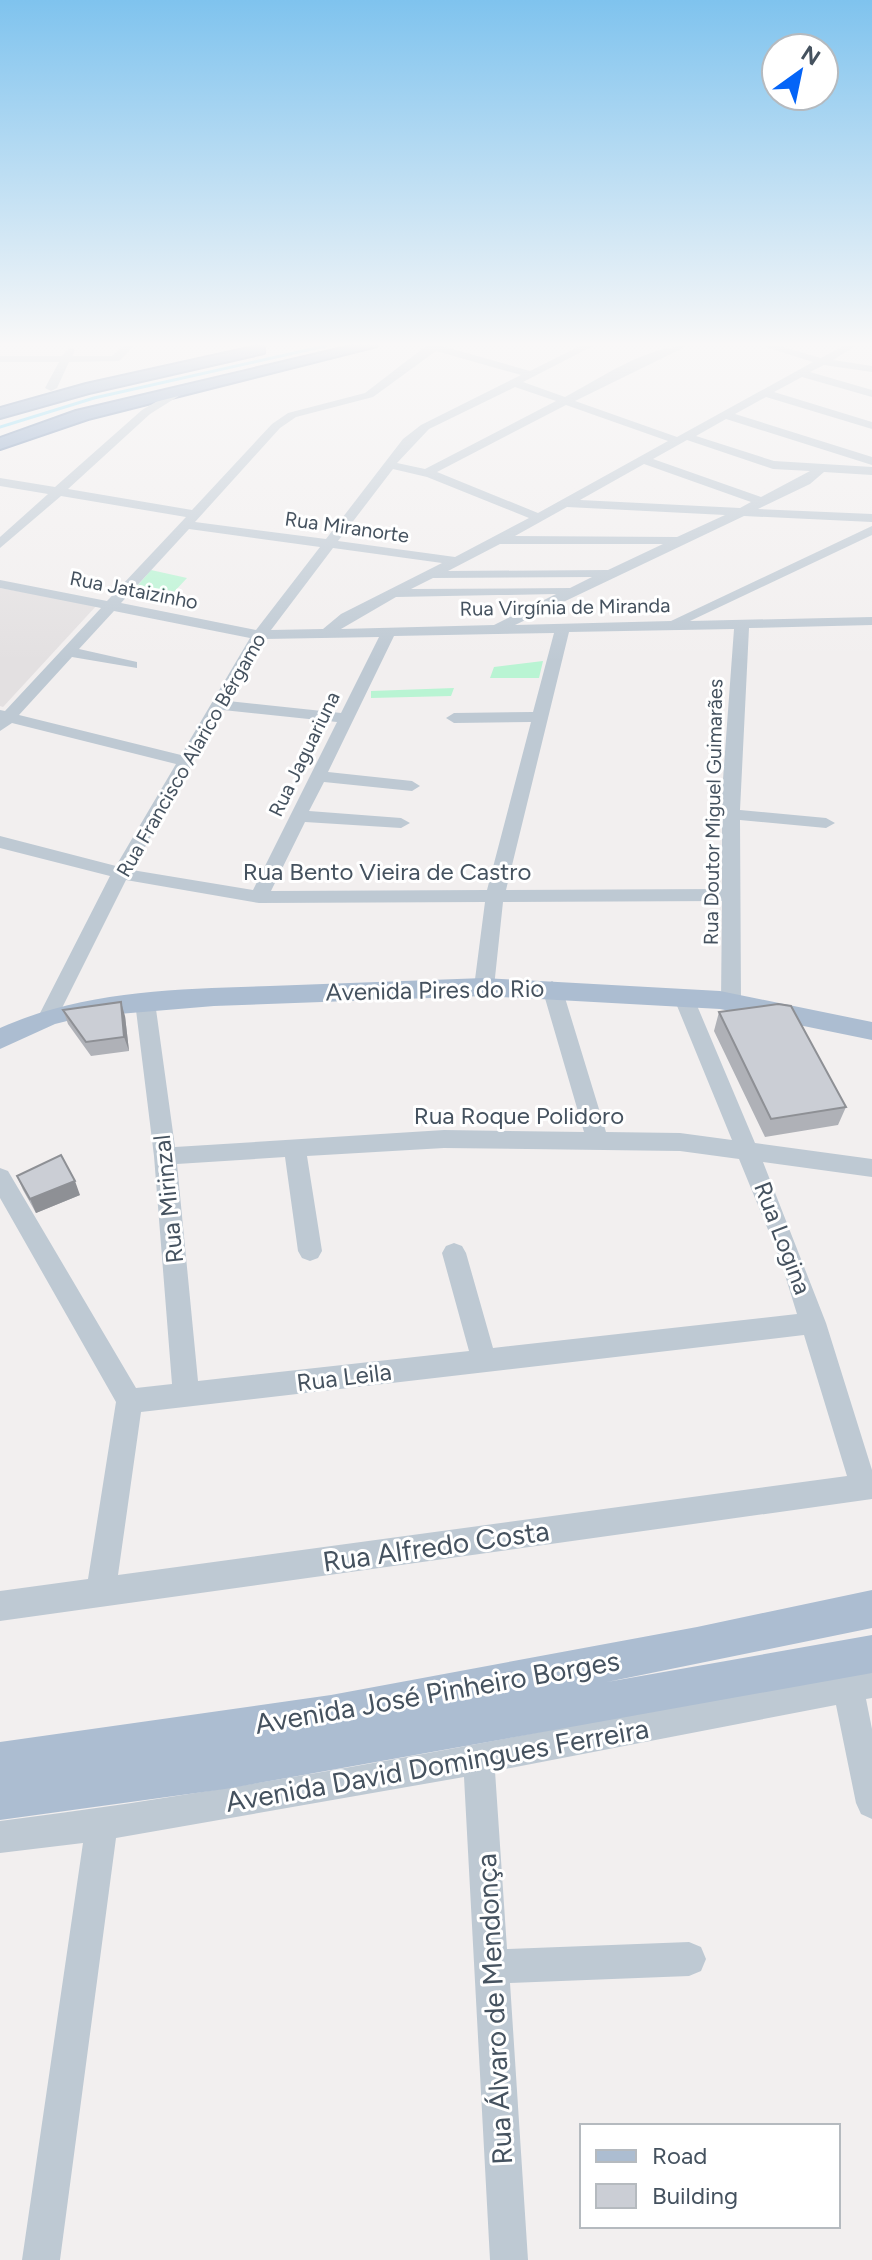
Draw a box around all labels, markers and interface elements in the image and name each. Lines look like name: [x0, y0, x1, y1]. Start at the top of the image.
north arrow: [760, 32, 840, 112]
text: N: [796, 40, 825, 72]
street label: Rua Miranorte: [283, 506, 411, 548]
street label: Rua Jataizinho: [68, 566, 200, 614]
street label: Rua Virgínia de Miranda: [460, 593, 670, 621]
street label: Rua Francisco Alarico Bérgamo: [111, 629, 271, 881]
street label: Rua Doutor Miguel Guimarães: [699, 679, 727, 945]
street label: Rua Jaguariuna: [263, 687, 345, 821]
street label: Rua Bento Vieira de Castro: [243, 857, 531, 886]
street label: Avenida Pires do Rio: [325, 974, 545, 1006]
street label: Rua Roque Polidoro: [414, 1101, 624, 1130]
street label: Rua Mirinzal: [147, 1133, 189, 1265]
street label: Rua Logina: [748, 1178, 818, 1298]
street label: Rua Leila: [295, 1357, 393, 1397]
street label: Rua Alfredo Costa: [321, 1513, 551, 1579]
street label: Avenida José Pinheiro Borges: [252, 1643, 622, 1741]
street label: Avenida David Domingues Ferreira: [223, 1711, 651, 1819]
street label: Rua Álvaro de Mendonça: [469, 1853, 519, 2165]
legend: [580, 2124, 840, 2228]
text: Road: [652, 2141, 707, 2170]
text: Building: [652, 2181, 738, 2210]

